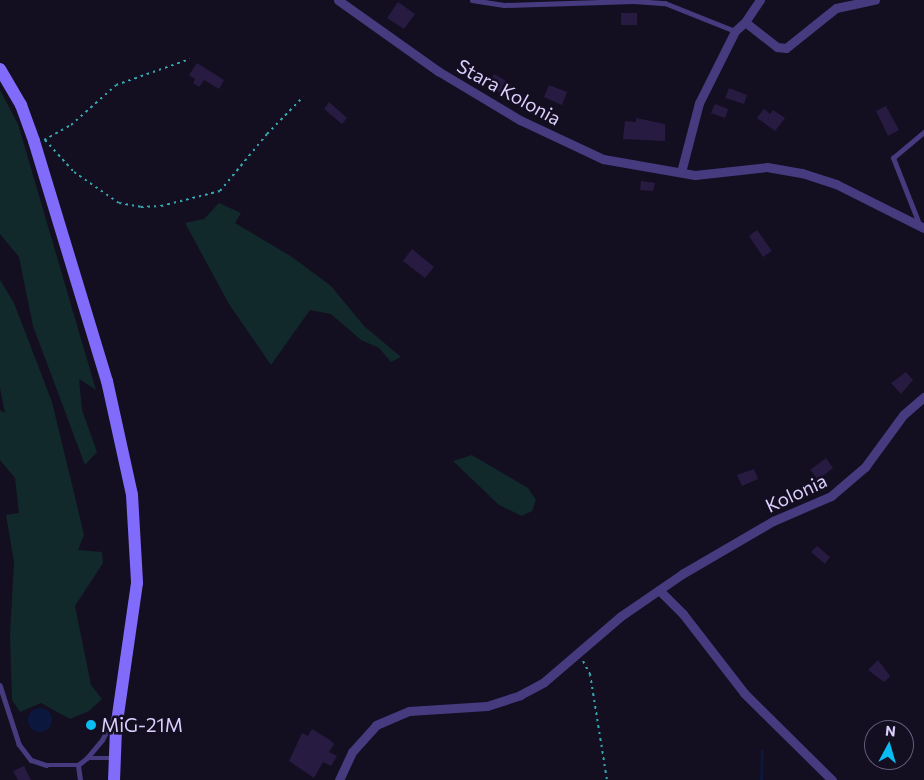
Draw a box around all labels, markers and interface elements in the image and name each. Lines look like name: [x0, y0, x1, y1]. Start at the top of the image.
street label: Stara Kolonia: [453, 54, 565, 130]
street label: Kolonia: [762, 469, 830, 517]
place label: MiG-21M: [101, 714, 183, 736]
marker: MiG-21M: [85, 719, 97, 731]
north arrow: [864, 720, 914, 770]
text: N: [884, 722, 897, 740]

